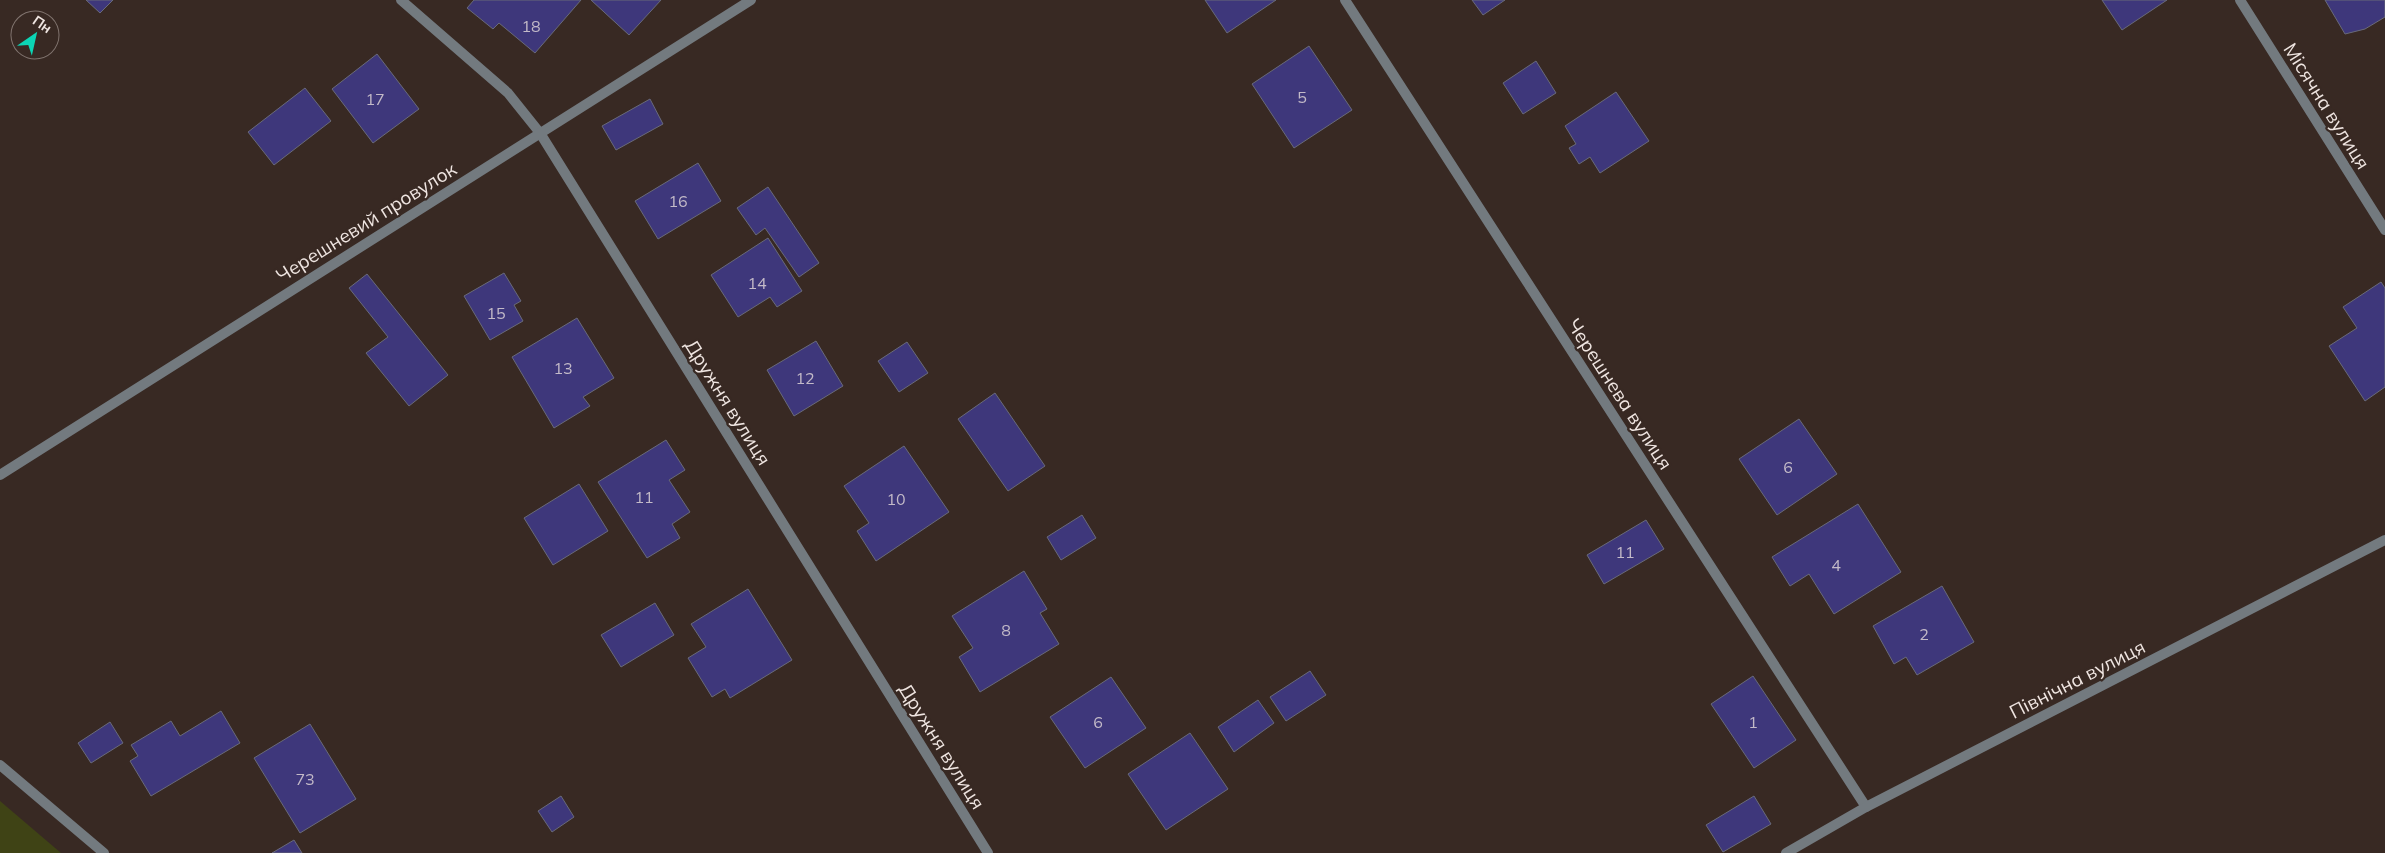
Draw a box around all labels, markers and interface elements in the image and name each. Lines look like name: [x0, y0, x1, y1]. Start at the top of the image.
north arrow: [10, 10, 60, 60]
text: Пн: [29, 11, 55, 37]
house number: 18: [521, 16, 541, 36]
street label: Місячна вулиця: [2279, 38, 2375, 174]
house number: 5: [1297, 87, 1307, 107]
house number: 17: [365, 89, 385, 109]
street label: Черешневий провулок: [271, 156, 461, 287]
house number: 16: [668, 191, 688, 211]
house number: 14: [747, 273, 767, 293]
house number: 15: [486, 303, 506, 323]
street label: Черешнева вулиця: [1562, 314, 1678, 474]
street label: Дружня вулиця: [680, 335, 776, 469]
house number: 13: [553, 358, 573, 378]
house number: 12: [795, 368, 815, 388]
house number: 6: [1783, 457, 1793, 477]
house number: 11: [634, 487, 654, 507]
house number: 10: [886, 489, 906, 509]
house number: 11: [1615, 542, 1635, 562]
house number: 4: [1831, 555, 1841, 575]
house number: 8: [1001, 620, 1011, 640]
house number: 2: [1919, 624, 1929, 644]
street label: Північна вулиця: [2005, 634, 2149, 724]
street label: Дружня вулиця: [894, 679, 990, 813]
house number: 6: [1093, 712, 1103, 732]
house number: 1: [1748, 712, 1758, 732]
house number: 73: [295, 769, 315, 789]

